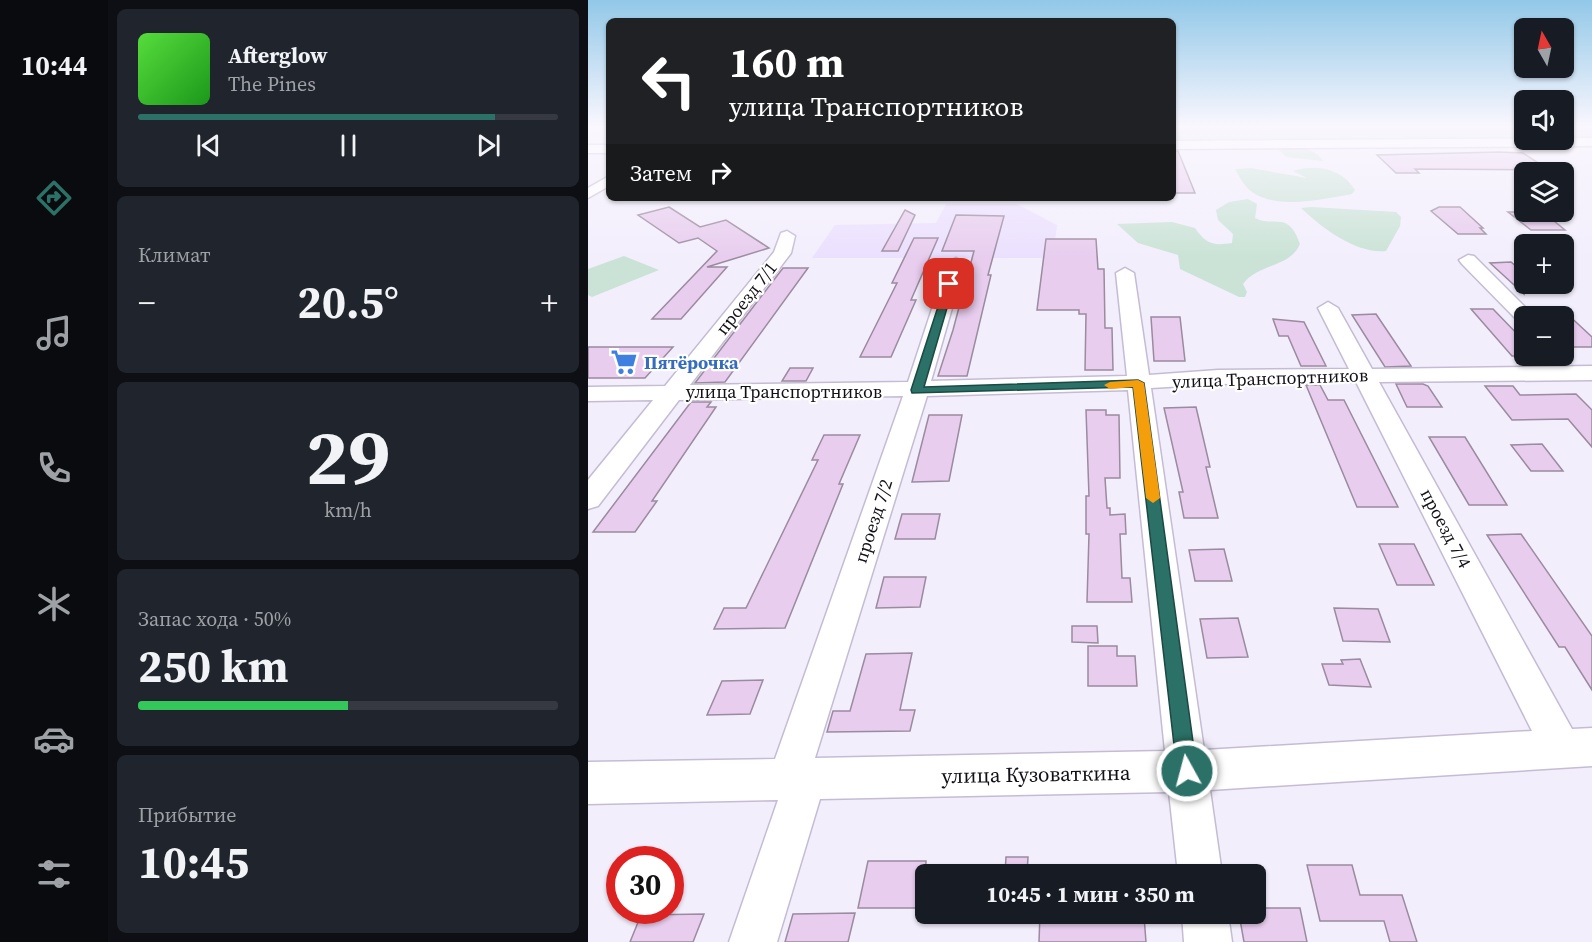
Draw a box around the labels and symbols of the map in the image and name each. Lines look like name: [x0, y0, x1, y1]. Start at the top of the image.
north arrow: [1514, 18, 1574, 78]
street label: проезд 7/1: [709, 256, 783, 340]
pin: [923, 258, 974, 309]
supermarket icon: Пятёрочка: [609, 347, 639, 377]
place label: Пятёрочка: [644, 350, 739, 375]
street label: улица Транспортников: [1171, 362, 1369, 394]
street label: улица Транспортников: [686, 379, 882, 404]
street label: проезд 7/2: [848, 476, 898, 566]
street label: проезд 7/4: [1415, 484, 1477, 572]
position arrow: [1155, 739, 1219, 803]
street label: улица Кузоваткина: [941, 758, 1131, 790]
speed limit sign: 30: [606, 846, 684, 924]

